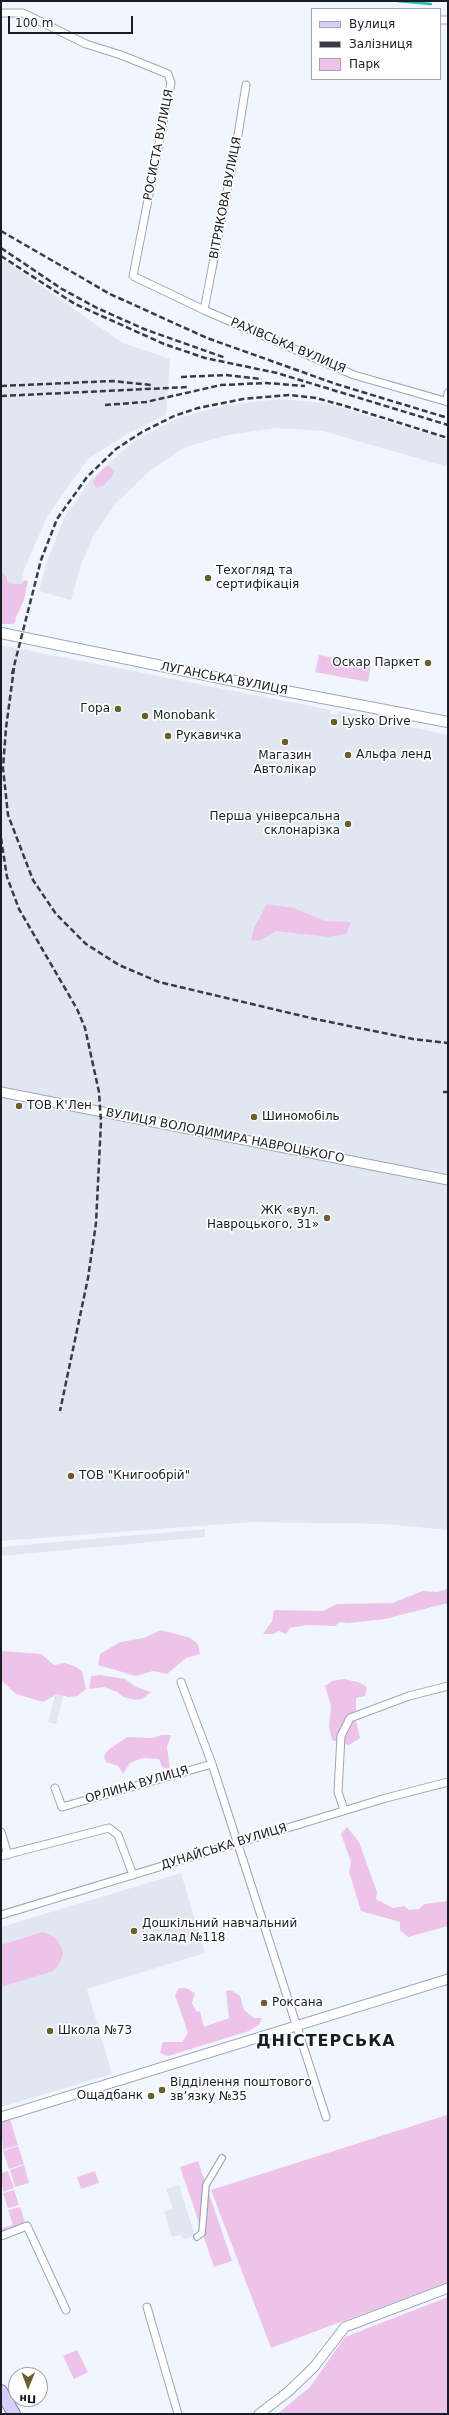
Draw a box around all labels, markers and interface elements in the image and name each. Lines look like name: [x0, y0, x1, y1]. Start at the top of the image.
scale bar: [10, 8, 135, 34]
legend: [311, 8, 441, 80]
text: 100 m: [15, 16, 53, 30]
text: Вулиця: [349, 17, 395, 31]
text: Залізниця: [349, 37, 412, 51]
text: Парк: [349, 57, 380, 71]
street label: РОСИСТА ВУЛИЦЯ: [141, 88, 177, 202]
street label: ВІТРЯКОВА ВУЛИЦЯ: [207, 136, 245, 260]
street label: РАХІВСЬКА ВУЛИЦЯ: [228, 315, 348, 377]
place label: Техогляд та сертифікація: [216, 564, 299, 592]
marker: Техогляд та сертифікація: [203, 573, 213, 583]
place label: Оскар Паркет: [332, 656, 420, 670]
marker: Оскар Паркет: [423, 658, 433, 668]
street label: ЛУГАНСЬКА ВУЛИЦЯ: [159, 660, 289, 698]
place label: Гора: [80, 702, 110, 716]
marker: Гора: [113, 704, 123, 714]
place label: Monobank: [153, 709, 215, 723]
marker: Monobank: [140, 711, 150, 721]
place label: Lysko Drive: [342, 715, 411, 729]
marker: Lysko Drive: [329, 717, 339, 727]
place label: Рукавичка: [176, 729, 242, 743]
marker: Рукавичка: [163, 731, 173, 741]
marker: Магазин Автолікар: [280, 737, 290, 747]
place label: Альфа ленд: [356, 748, 432, 762]
place label: Магазин Автолікар: [254, 749, 316, 777]
marker: Альфа ленд: [343, 750, 353, 760]
place label: Перша універсальна склонарізка: [210, 810, 340, 838]
marker: Перша універсальна склонарізка: [343, 819, 353, 829]
place label: ТОВ К'Лен: [27, 1099, 92, 1113]
marker: ТОВ К'Лен: [14, 1101, 24, 1111]
street label: ВУЛИЦЯ ВОЛОДИМИРА НАВРОЦЬКОГО: [105, 1106, 345, 1166]
place label: Шиномобіль: [262, 1110, 340, 1124]
marker: Шиномобіль: [249, 1112, 259, 1122]
place label: ЖК «вул. Навроцького, 31»: [207, 1204, 319, 1232]
marker: ЖК «вул. Навроцького, 31»: [322, 1213, 332, 1223]
place label: ТОВ "Книгообрiй": [79, 1469, 190, 1483]
marker: ТОВ "Книгообрiй": [66, 1471, 76, 1481]
street label: ОРЛИНА ВУЛИЦЯ: [84, 1763, 190, 1807]
street label: ДУНАЙСЬКА ВУЛИЦЯ: [159, 1821, 289, 1873]
place label: Дошкільний навчальний заклад №118: [142, 1917, 297, 1945]
marker: Дошкільний навчальний заклад №118: [129, 1926, 139, 1936]
place label: Роксана: [272, 1996, 323, 2010]
marker: Роксана: [259, 1998, 269, 2008]
place label: Школа №73: [58, 2024, 132, 2038]
marker: Школа №73: [45, 2026, 55, 2036]
district label: ДНІСТЕРСЬКА: [256, 2032, 396, 2052]
place label: Відділення поштового зв’язку №35: [170, 2076, 312, 2104]
marker: Відділення поштового зв’язку №35: [157, 2085, 167, 2095]
place label: Ощадбанк: [77, 2089, 143, 2103]
marker: Ощадбанк: [146, 2091, 156, 2101]
north arrow: [8, 2367, 48, 2407]
text: Пн: [19, 2392, 36, 2405]

